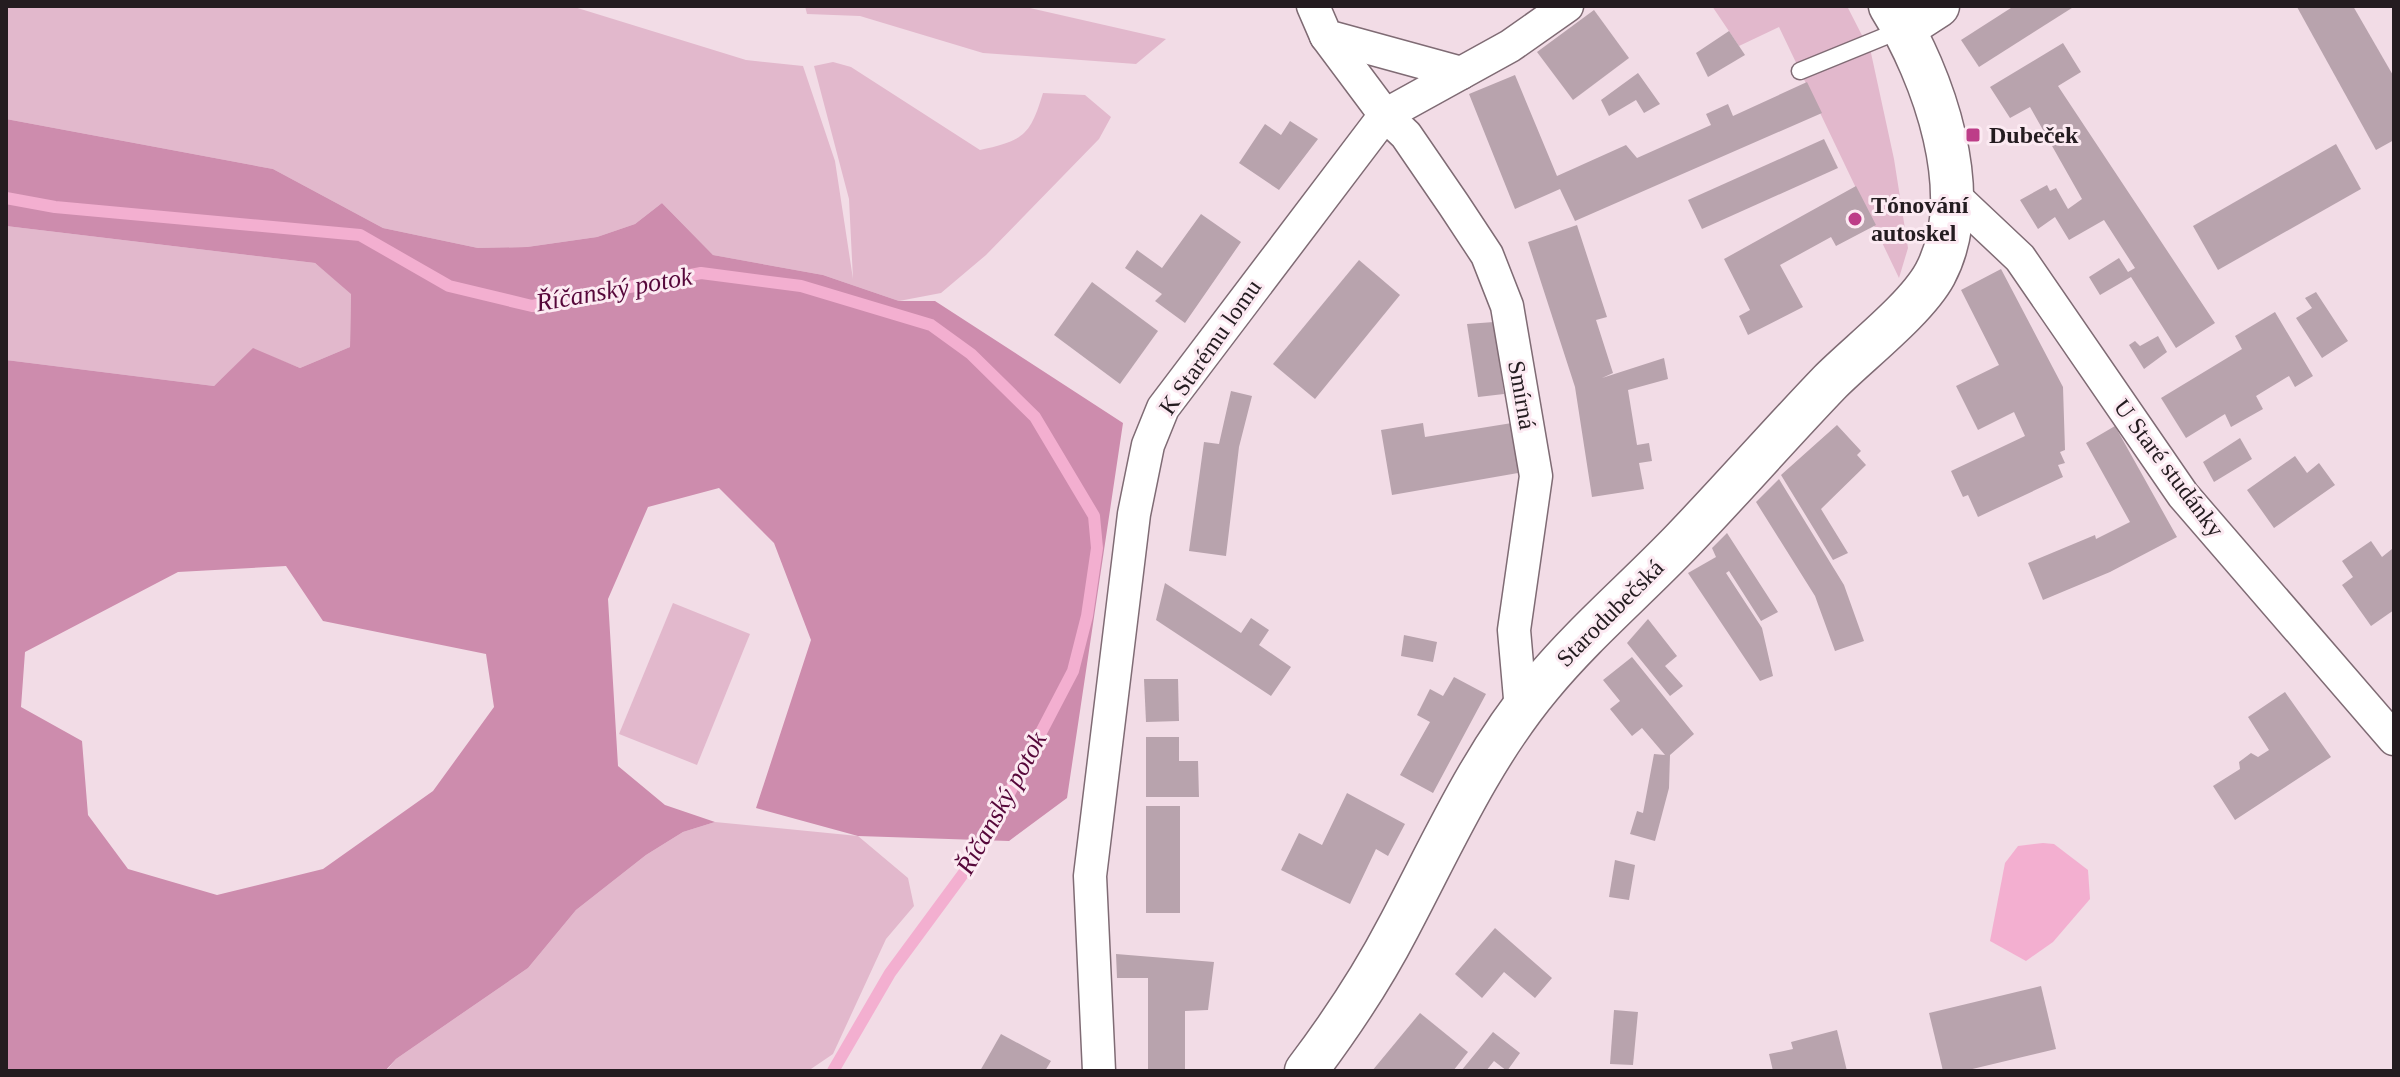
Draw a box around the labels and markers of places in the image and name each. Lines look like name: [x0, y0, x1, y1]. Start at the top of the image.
place label: Dubeček: [1989, 122, 2079, 148]
marker: Dubeček: [1964, 126, 1982, 144]
place label: Tónování autoskel: [1871, 192, 1969, 246]
marker: Tónování autoskel: [1846, 210, 1864, 228]

